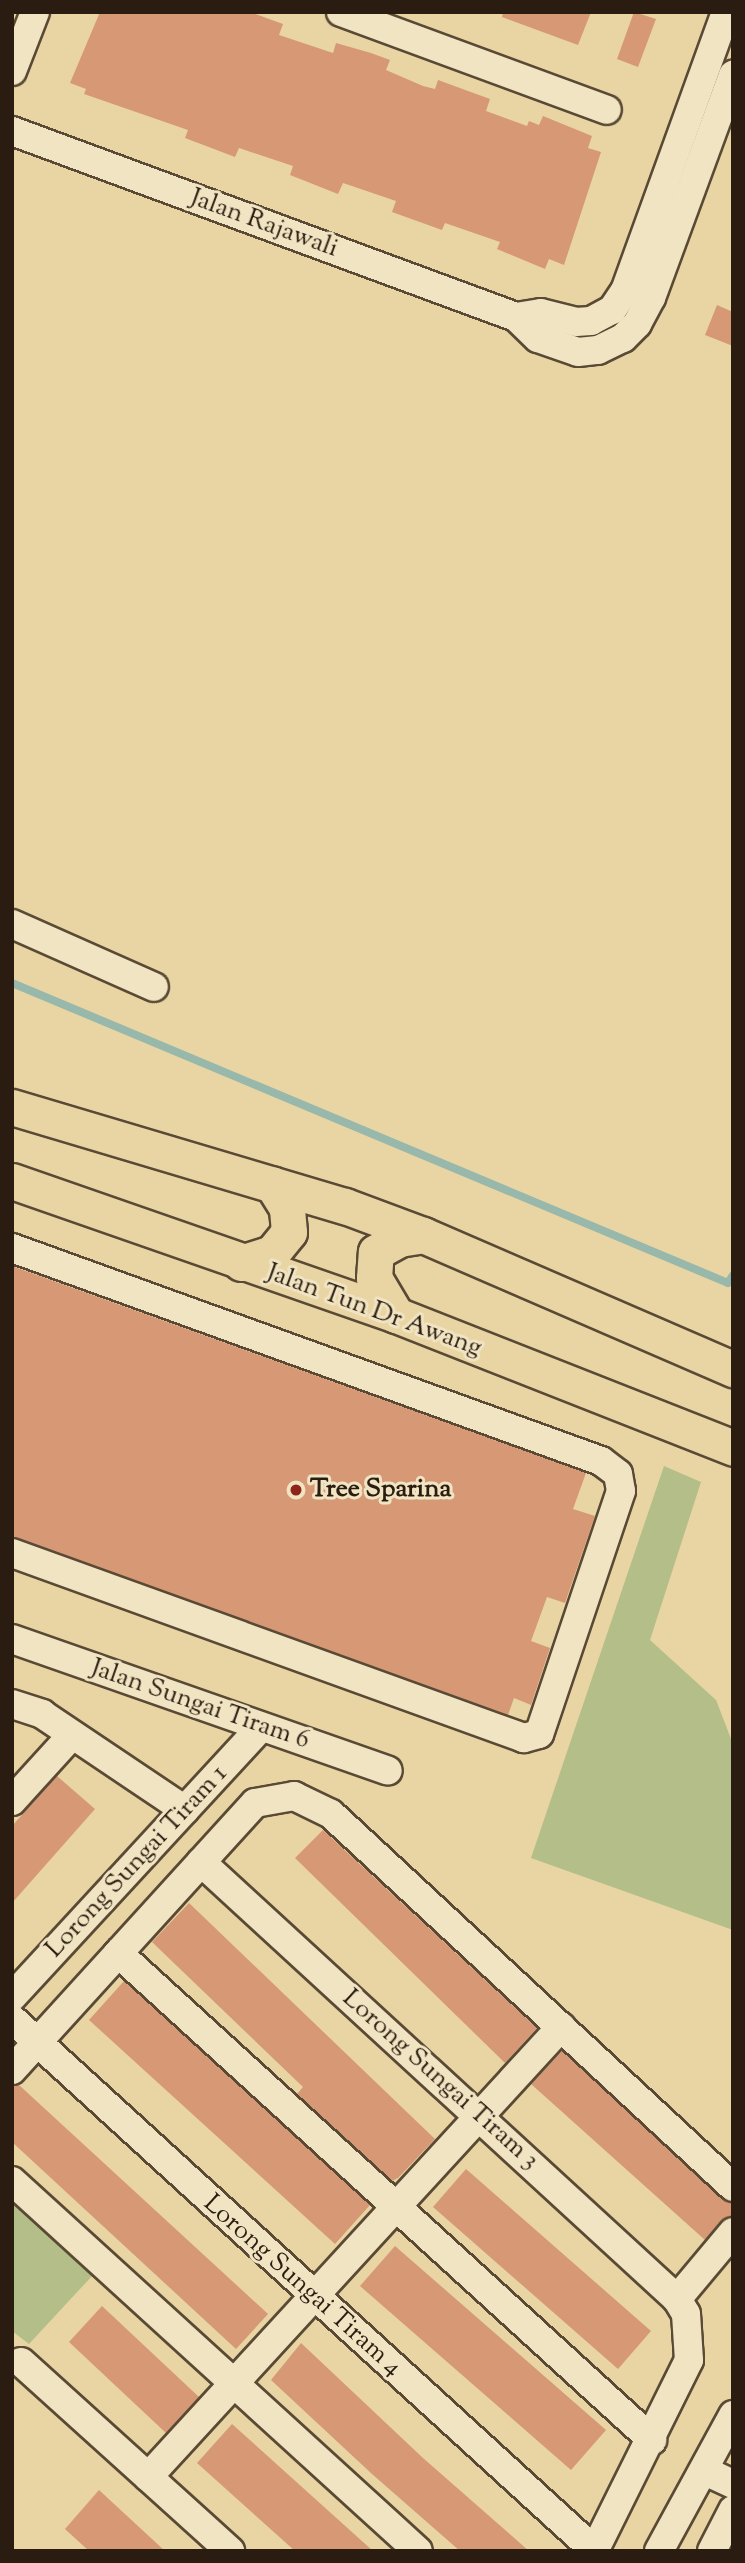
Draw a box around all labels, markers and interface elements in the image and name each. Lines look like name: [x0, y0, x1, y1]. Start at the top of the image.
street label: Jalan Rajawali: [186, 183, 342, 265]
street label: Jalan Tun Dr Awang: [262, 1258, 486, 1364]
place label: Tree Sparina: [310, 1474, 452, 1506]
marker: Tree Sparina: [288, 1482, 304, 1498]
street label: Jalan Sungai Tiram 6: [87, 1653, 313, 1757]
street label: Lorong Sungai Tiram 1: [40, 1759, 234, 1965]
street label: Lorong Sungai Tiram 3: [335, 1983, 545, 2177]
street label: Lorong Sungai Tiram 4: [196, 2189, 408, 2383]

